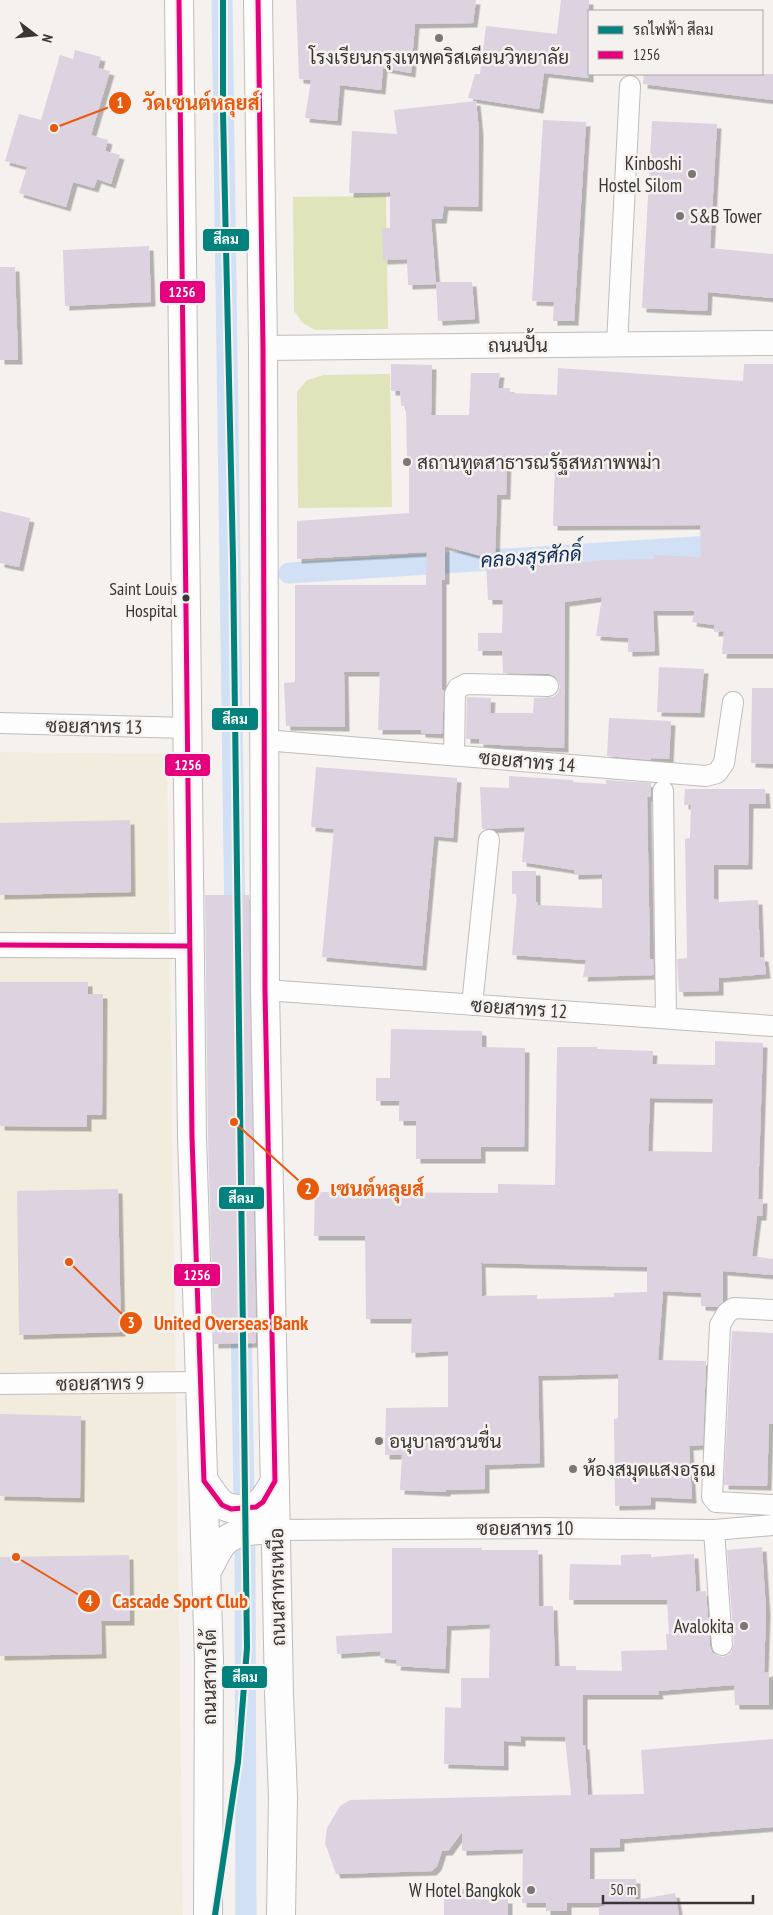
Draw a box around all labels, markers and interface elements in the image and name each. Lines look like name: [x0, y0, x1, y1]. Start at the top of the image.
north arrow: [10, 10, 60, 60]
legend: [588, 10, 763, 75]
text: รถไฟฟ้า สีลม: [633, 20, 714, 39]
text: N: [38, 32, 57, 45]
marker: โรงเรียนกรุงเทพคริสเตียนวิทยาลัย: [433, 32, 445, 44]
place label: โรงเรียนกรุงเทพคริสเตียนวิทยาลัย: [308, 45, 569, 70]
text: 1256: [633, 45, 660, 64]
callout: วัดเซนต์หลุยส์: [107, 85, 269, 120]
text: วัดเซนต์หลุยส์: [142, 90, 261, 118]
text: 1: [116, 93, 124, 112]
place label: Kinboshi Hostel Silom: [599, 151, 682, 197]
marker: Kinboshi Hostel Silom: [686, 168, 698, 180]
place label: S&B Tower: [690, 204, 763, 228]
marker: S&B Tower: [674, 210, 686, 222]
line badge: สีลม: [202, 228, 250, 252]
text: สีลม: [213, 230, 239, 248]
line badge: 1256: [159, 280, 206, 304]
text: 1256: [169, 283, 196, 301]
street label: ถนนปั้น: [488, 328, 548, 357]
place label: สถานทูตสาธารณรัฐสหภาพพม่า: [417, 450, 661, 476]
marker: สถานทูตสาธารณรัฐสหภาพพม่า: [401, 456, 413, 468]
water label: คลองสุรศักดิ์: [479, 535, 586, 574]
place label: Saint Louis Hospital: [109, 577, 178, 622]
marker: Saint Louis Hospital: [181, 593, 191, 603]
line badge: สีลม: [211, 707, 259, 731]
text: สีลม: [222, 710, 248, 728]
street label: ซอยสาทร 13: [45, 713, 143, 739]
street label: ซอยสาทร 14: [478, 745, 577, 777]
line badge: 1256: [164, 753, 211, 777]
text: 1256: [175, 756, 202, 774]
street label: ซอยสาทร 12: [470, 993, 568, 1023]
callout: เซนต์หลุยส์: [295, 1172, 434, 1207]
text: เซนต์หลุยส์: [330, 1176, 425, 1204]
text: 2: [304, 1179, 312, 1198]
line badge: สีลม: [218, 1186, 265, 1210]
text: สีลม: [228, 1189, 254, 1207]
line badge: 1256: [173, 1263, 221, 1287]
text: 1256: [184, 1266, 211, 1284]
callout: United Overseas Bank: [119, 1305, 318, 1340]
text: United Overseas Bank: [154, 1310, 309, 1336]
text: 3: [127, 1313, 135, 1332]
street label: ซอยสาทร 9: [56, 1370, 144, 1396]
place label: อนุบาลชวนชื่น: [389, 1424, 502, 1454]
marker: อนุบาลชวนชื่น: [373, 1435, 385, 1447]
place label: ห้องสมุดแสงอรุณ: [583, 1457, 716, 1482]
marker: ห้องสมุดแสงอรุณ: [567, 1463, 579, 1475]
street label: ซอยสาทร 10: [477, 1516, 573, 1540]
street label: ถนนสาทรเหนือ: [264, 1528, 290, 1646]
callout: Cascade Sport Club: [77, 1583, 257, 1618]
text: Cascade Sport Club: [112, 1588, 248, 1614]
text: 4: [85, 1591, 93, 1610]
place label: Avalokita: [674, 1614, 734, 1638]
marker: Avalokita: [738, 1620, 750, 1632]
street label: ถนนสาทรใต้: [197, 1628, 221, 1725]
line badge: สีลม: [221, 1665, 268, 1689]
text: สีลม: [232, 1668, 258, 1686]
scale bar: [603, 1872, 753, 1904]
place label: W Hotel Bangkok: [409, 1878, 522, 1902]
text: 50 m: [610, 1880, 636, 1899]
marker: W Hotel Bangkok: [525, 1884, 537, 1896]

